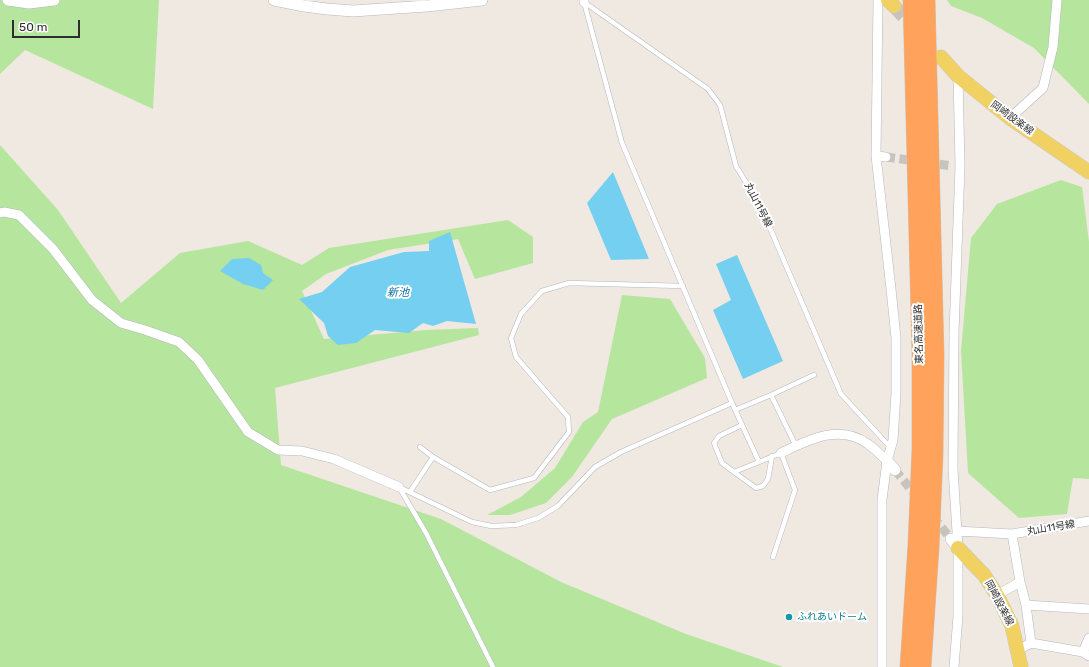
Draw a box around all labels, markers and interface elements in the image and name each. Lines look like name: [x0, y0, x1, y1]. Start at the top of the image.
scale bar: [14, 12, 82, 38]
text: 50 m: [19, 20, 47, 34]
street label: 岡崎設楽線: [988, 98, 1036, 138]
street label: 丸山11号線: [742, 181, 774, 229]
water label: 新池: [387, 286, 409, 300]
street label: 東名高速道路: [912, 304, 926, 364]
street label: 丸山11号線: [1026, 518, 1076, 538]
street label: 岡崎設楽線: [982, 578, 1016, 628]
place label: ふれあいドーム: [797, 611, 867, 623]
marker: ふれあいドーム: [784, 612, 794, 622]

